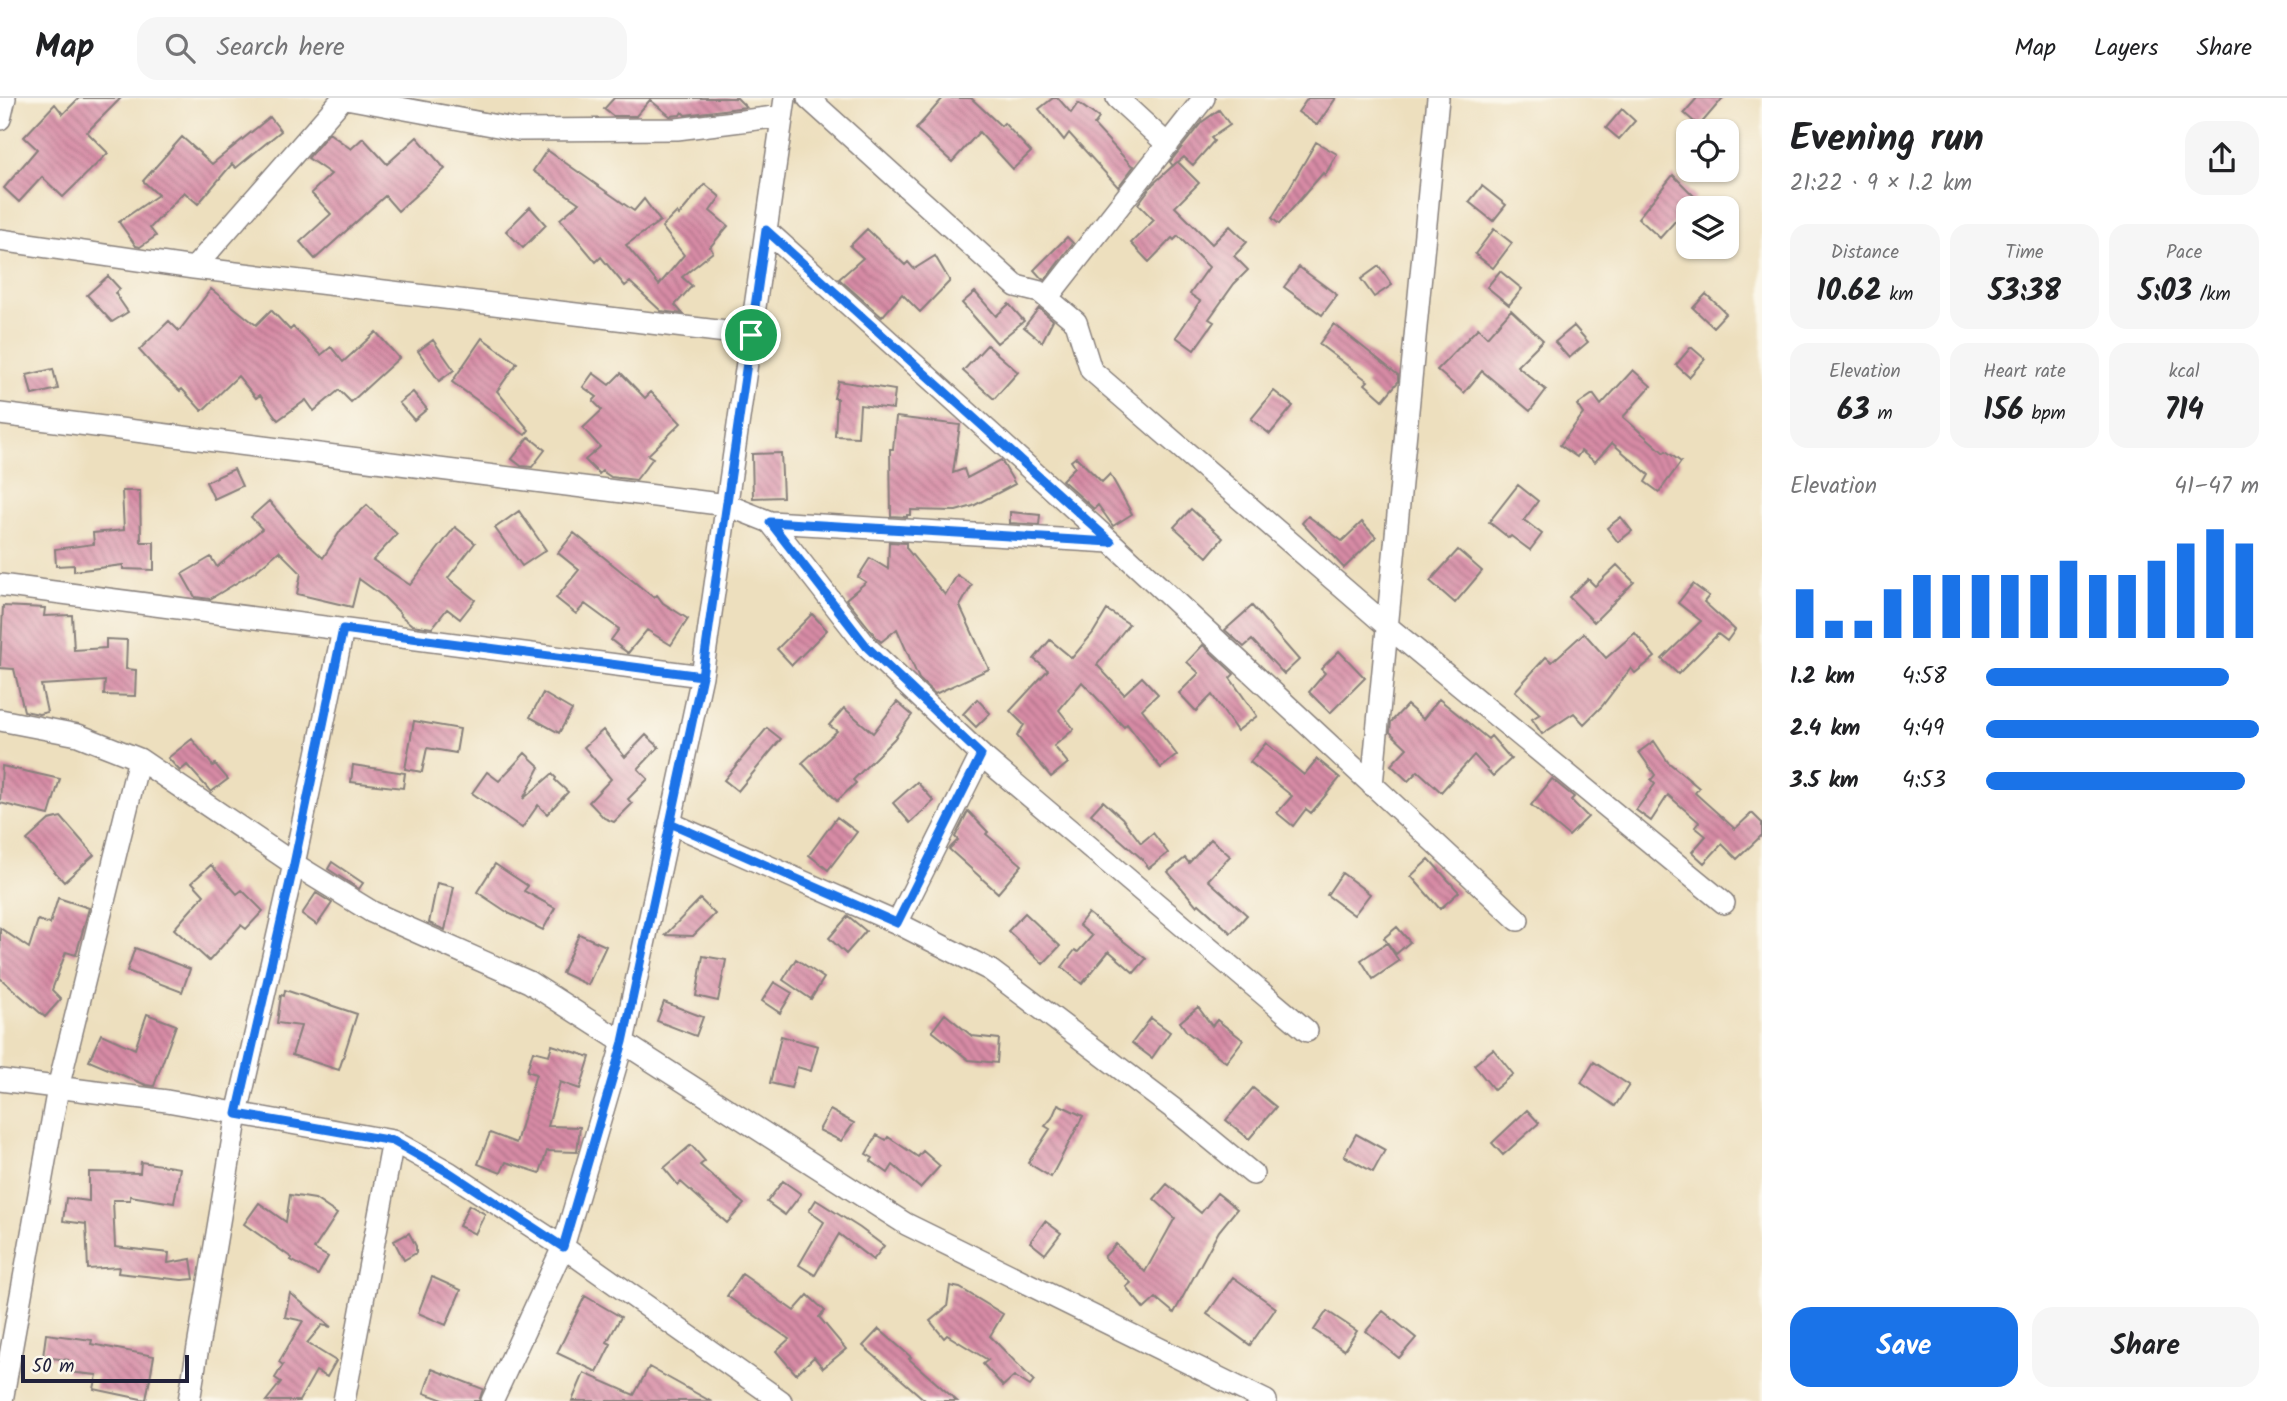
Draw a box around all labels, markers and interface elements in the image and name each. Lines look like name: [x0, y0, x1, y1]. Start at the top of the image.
search box: [137, 17, 627, 80]
text: Map: [35, 22, 95, 75]
text: Search here: [217, 27, 345, 69]
icon: search: [161, 29, 199, 67]
text: Map: [2014, 29, 2056, 68]
text: Layers: [2094, 29, 2158, 68]
text: Share: [2196, 29, 2252, 68]
text: Evening run: [1790, 110, 1984, 170]
map controls: [1676, 119, 1739, 259]
button: locate: [1676, 119, 1739, 182]
button: share: [2185, 121, 2259, 195]
text: 21:22 · 9 × 1.2 km: [1790, 166, 1972, 202]
button: layers: [1676, 196, 1739, 259]
text: Distance: [1831, 238, 1899, 268]
text: Time: [2005, 238, 2044, 268]
text: Pace: [2166, 238, 2202, 268]
text: 10.62: [1816, 268, 1882, 316]
text: 53:38: [1988, 268, 2061, 316]
text: 5:03: [2138, 268, 2192, 316]
text: km: [1882, 280, 1913, 310]
text: /km: [2192, 280, 2231, 310]
pin: [721, 305, 781, 365]
icon: arrive: [732, 316, 770, 354]
text: Elevation: [1829, 357, 1901, 387]
text: Heart rate: [1983, 357, 2066, 387]
text: kcal: [2169, 357, 2200, 387]
text: 63: [1837, 387, 1870, 435]
text: 156: [1983, 387, 2024, 435]
text: 714: [2164, 387, 2204, 435]
text: m: [1870, 399, 1893, 429]
text: bpm: [2024, 399, 2066, 429]
text: Elevation: [1790, 469, 1877, 505]
text: 41–47 m: [2174, 469, 2259, 505]
text: 1.2 km: [1790, 659, 1855, 695]
text: 4:58: [1902, 659, 1947, 695]
text: 2.4 km: [1790, 711, 1860, 747]
text: 4:49: [1902, 711, 1944, 747]
text: 3.5 km: [1790, 763, 1859, 799]
text: 4:53: [1902, 763, 1946, 799]
button: Save: [1790, 1307, 2018, 1387]
button: Share: [2032, 1307, 2259, 1387]
scale bar: [21, 1352, 189, 1384]
text: 50 m: [32, 1352, 74, 1382]

